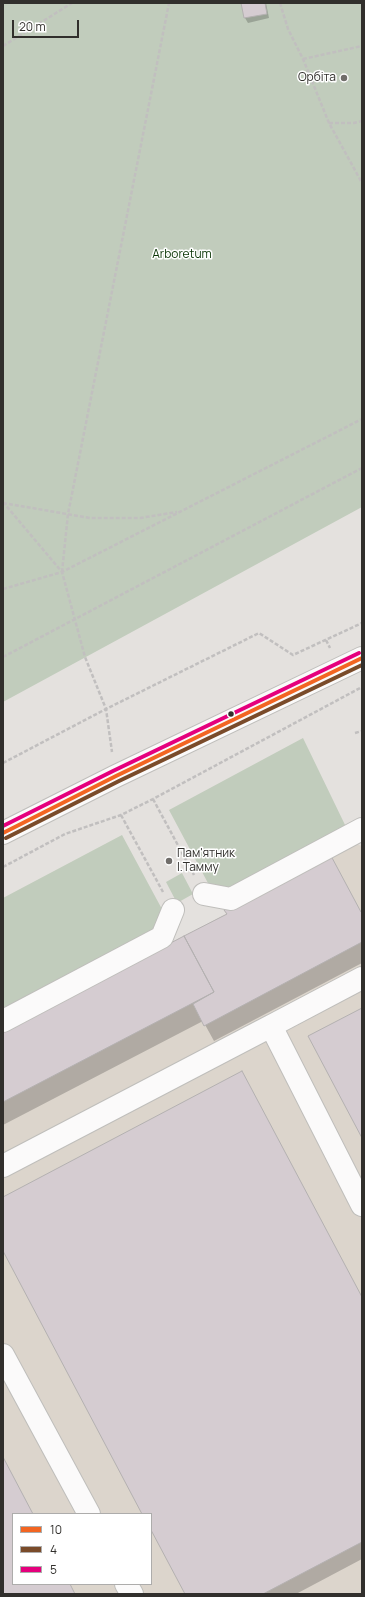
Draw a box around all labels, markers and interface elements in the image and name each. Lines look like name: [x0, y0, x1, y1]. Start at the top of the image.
scale bar: [14, 12, 81, 38]
text: 20 m: [19, 18, 46, 35]
place label: Орбіта: [298, 71, 336, 85]
marker: Орбіта: [339, 73, 349, 83]
park label: Arboretum: [152, 248, 212, 262]
unlabelled marker: [226, 709, 236, 719]
place label: Пам'ятник І.Тамму: [177, 847, 235, 875]
marker: Пам'ятник І.Тамму: [164, 856, 174, 866]
legend: [12, 1513, 152, 1585]
text: 10: [50, 1521, 62, 1538]
text: 4: [50, 1541, 57, 1558]
text: 5: [50, 1561, 57, 1578]

